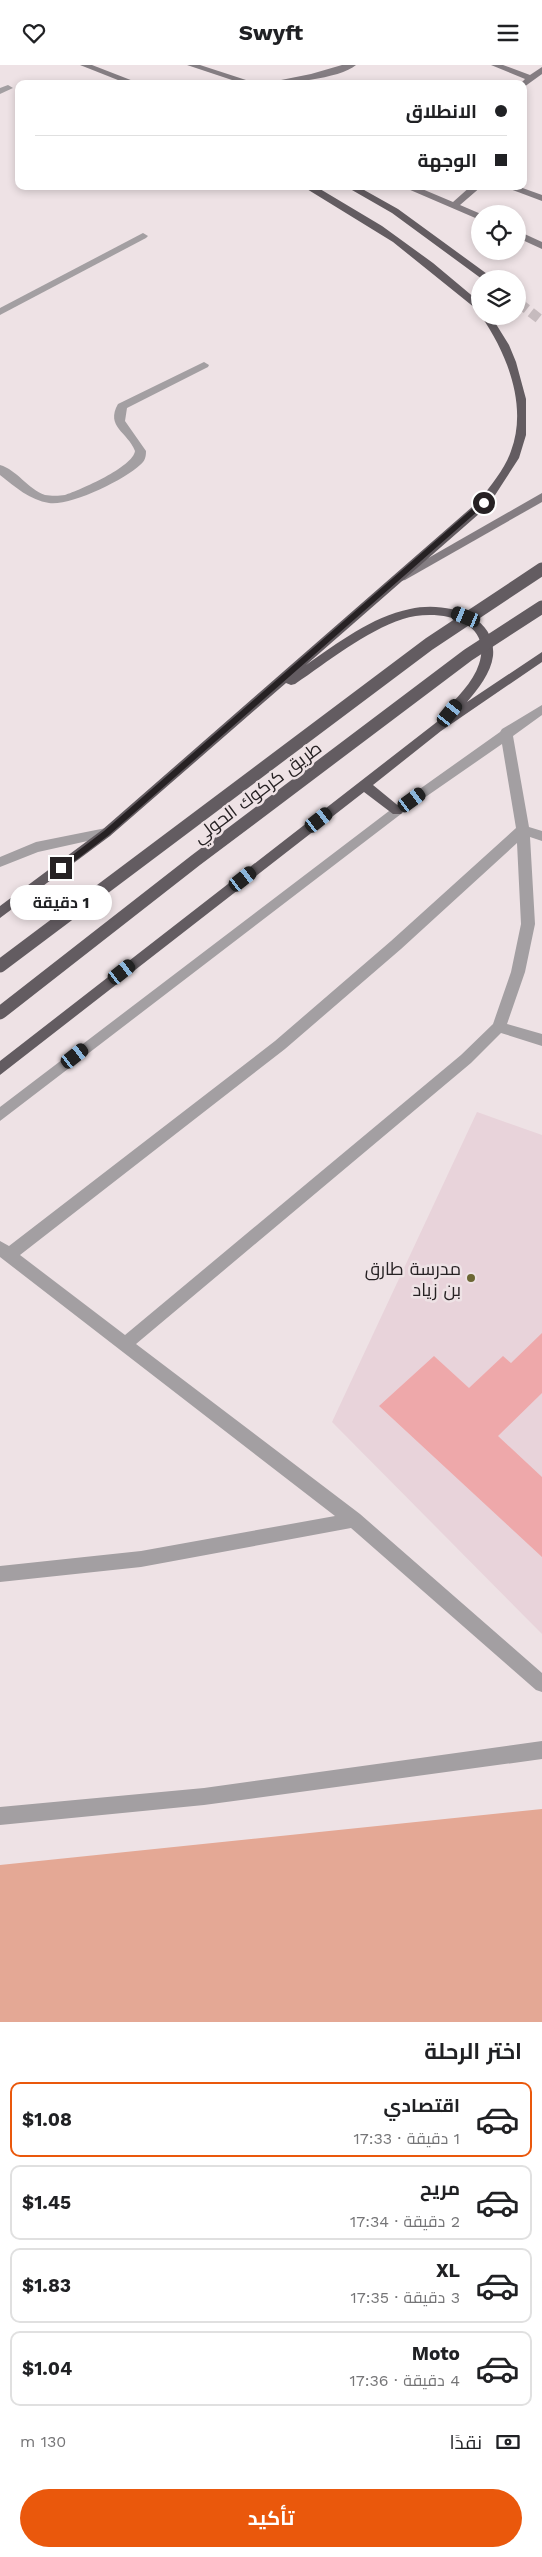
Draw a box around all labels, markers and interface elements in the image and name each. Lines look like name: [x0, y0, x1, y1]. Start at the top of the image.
icon: heart: [20, 19, 48, 47]
icon: menu: [494, 19, 522, 47]
text: Swyft: [239, 20, 303, 45]
text: الانطلاق: [406, 100, 477, 123]
text: الوجهة: [417, 149, 477, 172]
map controls: [471, 205, 526, 325]
button: locate: [471, 205, 526, 260]
button: layers: [471, 270, 526, 325]
route start: [473, 492, 495, 514]
car: [449, 604, 482, 630]
car: [434, 697, 465, 729]
street label: طريق كركوك الحولي: [189, 737, 328, 850]
car: [395, 785, 428, 815]
car: [302, 805, 335, 835]
route end: [50, 857, 72, 879]
car: [226, 864, 259, 894]
callout: 1 دقيقة: [10, 885, 112, 921]
text: 1 دقيقة: [33, 893, 89, 912]
car: [105, 957, 138, 987]
car: [58, 1041, 91, 1071]
place label: مدرسة طارق بن زياد: [365, 1258, 461, 1301]
marker: مدرسة طارق بن زياد: [465, 1272, 477, 1284]
text: اختر الرحلة: [424, 2039, 522, 2064]
text: اقتصادي: [384, 2094, 460, 2117]
icon: car: [475, 2097, 520, 2142]
text: $1.08: [22, 2108, 72, 2131]
text: 1 دقيقة · 17:33: [354, 2129, 460, 2148]
text: مريح: [420, 2177, 460, 2200]
icon: car: [475, 2180, 520, 2225]
text: $1.45: [22, 2191, 71, 2214]
text: 2 دقيقة · 17:34: [350, 2212, 460, 2231]
text: XL: [436, 2259, 460, 2282]
icon: car: [475, 2263, 520, 2308]
text: $1.83: [22, 2274, 71, 2297]
text: 3 دقيقة · 17:35: [350, 2288, 460, 2307]
text: Moto: [412, 2342, 460, 2365]
icon: car: [475, 2346, 520, 2391]
text: $1.04: [22, 2357, 72, 2380]
text: 4 دقيقة · 17:36: [350, 2371, 460, 2390]
icon: cash: [494, 2428, 522, 2456]
text: نقدًا: [450, 2431, 482, 2454]
text: 130 m: [20, 2432, 66, 2451]
button: تأكيد: [20, 2489, 522, 2547]

